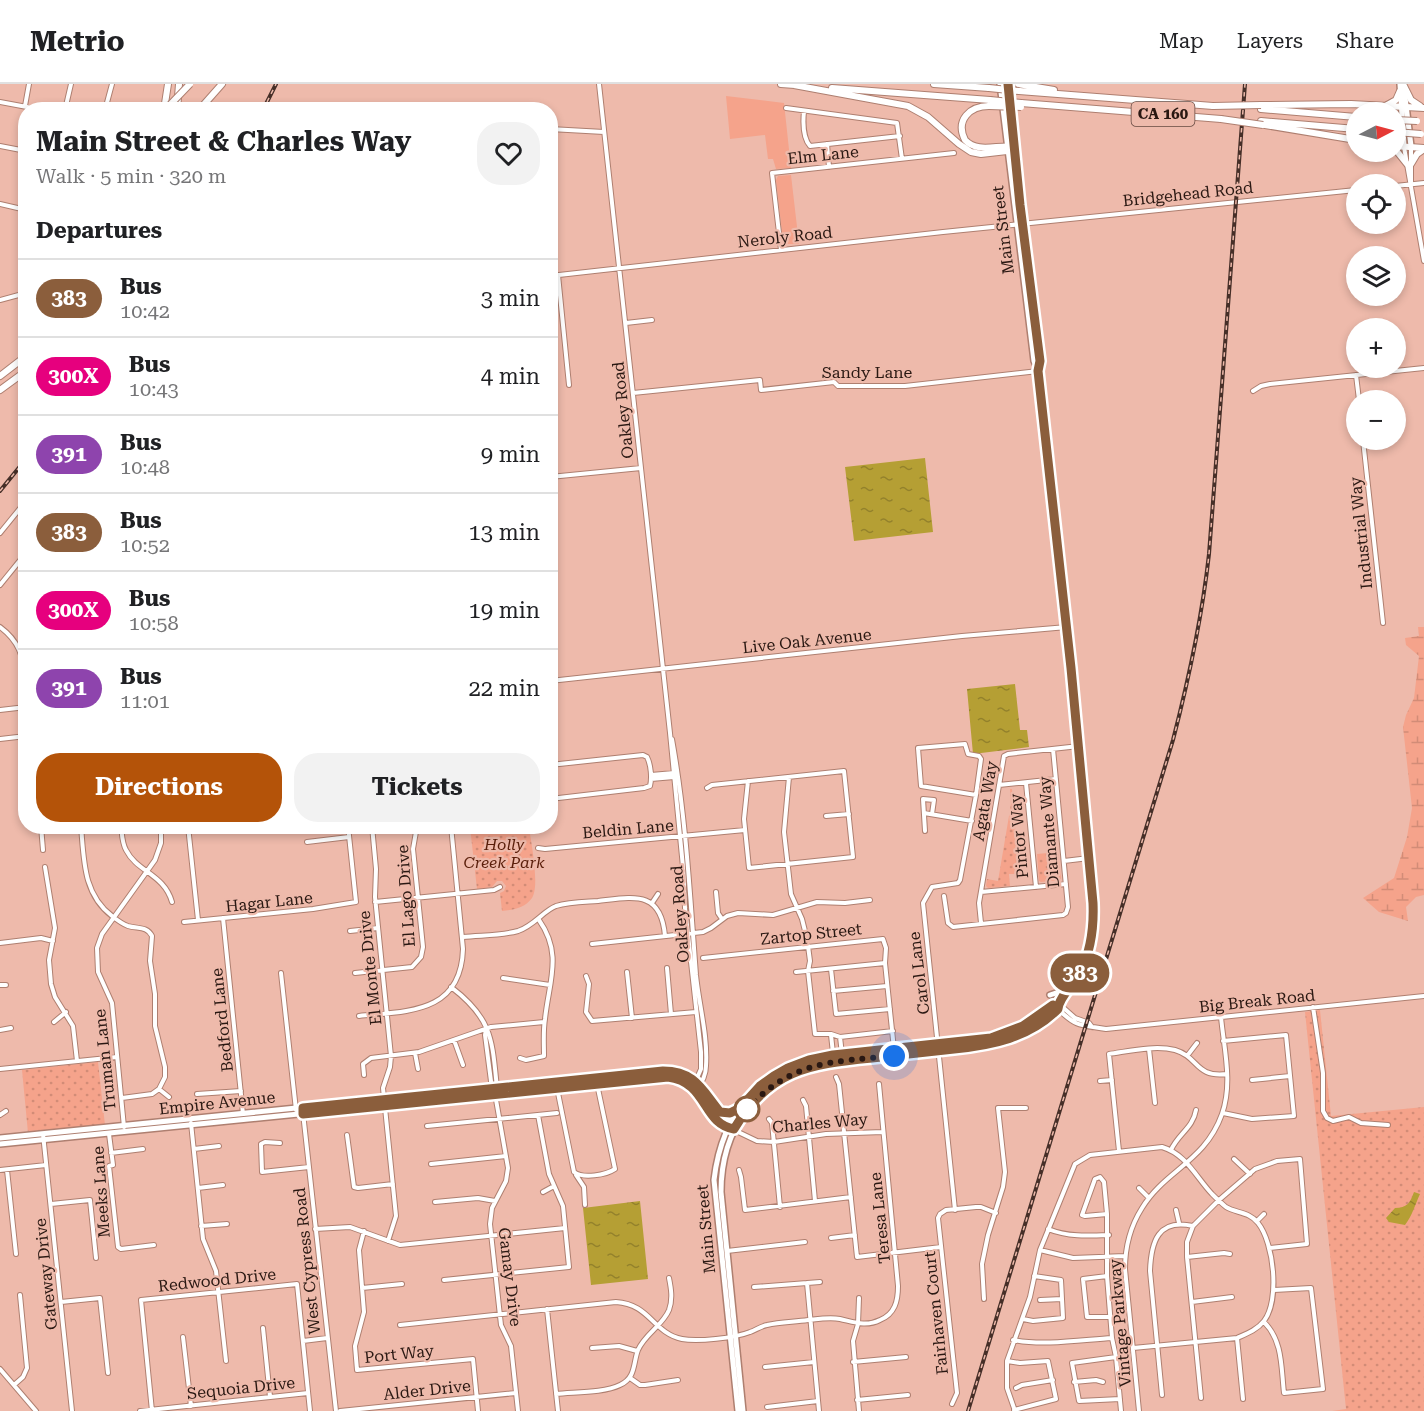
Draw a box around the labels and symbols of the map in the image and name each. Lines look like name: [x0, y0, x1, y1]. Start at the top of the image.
road number: CA 160: [1132, 102, 1194, 126]
north arrow: [1346, 102, 1406, 162]
street label: Elm Lane: [786, 142, 860, 168]
street label: Bridgehead Road: [1122, 178, 1254, 210]
street label: Main Street: [988, 185, 1018, 275]
street label: Neroly Road: [737, 223, 833, 251]
street label: Oakley Road: [608, 361, 638, 459]
street label: Sandy Lane: [822, 363, 913, 382]
street label: Industrial Way: [1346, 475, 1376, 590]
street label: Live Oak Avenue: [742, 625, 873, 657]
street label: Agata Way: [969, 759, 1001, 842]
street label: Diamante Way: [1035, 775, 1063, 888]
street label: Pintor Way: [1006, 792, 1032, 879]
street label: Beldin Lane: [581, 816, 675, 842]
park label: Holly Creek Park: [463, 835, 545, 872]
street label: El Lago Drive: [393, 844, 419, 948]
street label: Oakley Road: [667, 865, 693, 963]
street label: Hagar Lane: [224, 888, 314, 916]
street label: El Monte Drive: [355, 910, 385, 1026]
street label: Zartop Street: [759, 919, 863, 949]
street label: Carol Lane: [904, 930, 934, 1015]
line badge: 383: [1046, 954, 1114, 992]
street label: Bedford Lane: [207, 967, 237, 1073]
street label: Big Break Road: [1198, 985, 1316, 1017]
street label: Truman Lane: [90, 1008, 120, 1112]
your location: [879, 1041, 909, 1071]
street label: Empire Avenue: [158, 1087, 276, 1119]
unlabelled marker: [734, 1096, 760, 1122]
street label: Charles Way: [771, 1109, 869, 1137]
street label: Meeks Lane: [88, 1145, 114, 1239]
street label: Teresa Lane: [866, 1171, 894, 1265]
street label: Main Street: [693, 1184, 719, 1274]
street label: West Cypress Road: [290, 1187, 324, 1335]
street label: Gateway Drive: [31, 1217, 61, 1331]
street label: Gamay Drive: [495, 1226, 526, 1328]
street label: Fairhaven Court: [920, 1250, 952, 1376]
street label: Vintage Parkway: [1105, 1258, 1135, 1388]
street label: Redwood Drive: [157, 1264, 277, 1296]
street label: Port Way: [363, 1341, 435, 1367]
street label: Sequoia Drive: [186, 1373, 296, 1403]
street label: Alder Drive: [382, 1376, 472, 1404]

